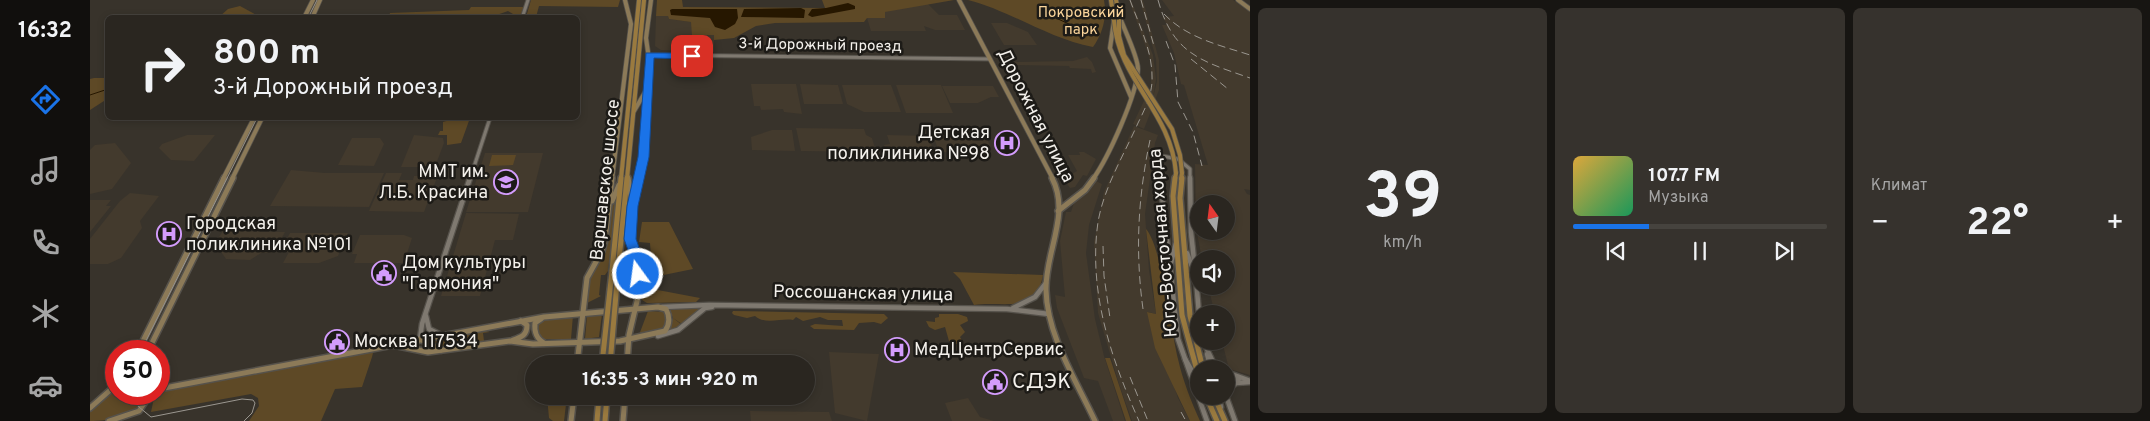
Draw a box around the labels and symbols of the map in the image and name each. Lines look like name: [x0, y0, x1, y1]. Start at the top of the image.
park label: Покровский парк: [1038, 4, 1124, 40]
pin: [671, 35, 713, 77]
street label: 3-й Дорожный проезд: [738, 35, 902, 57]
street label: Дорожная улица: [991, 45, 1079, 187]
street label: Варшавское шоссе: [586, 98, 626, 262]
place label: Детская поликлиника №98: [827, 122, 990, 166]
hospital icon: Детская поликлиника №98: [994, 130, 1020, 156]
street label: Юго-Восточная хорда: [1144, 148, 1184, 338]
place label: ММТ им. Л.Б. Красина: [378, 161, 488, 205]
school or university icon: ММТ им. Л.Б. Красина: [493, 169, 519, 195]
north arrow: [1190, 195, 1235, 240]
place label: Городская поликлиника №101: [186, 213, 352, 257]
hospital icon: Городская поликлиника №101: [156, 221, 182, 247]
position arrow: [611, 247, 663, 299]
place label: Дом культуры "Гармония": [402, 252, 526, 296]
public building icon: Дом культуры "Гармония": [371, 260, 397, 286]
street label: Россошанская улица: [773, 281, 953, 307]
public building icon: Москва 117534: [324, 329, 350, 355]
place label: Москва 117534: [354, 331, 478, 354]
hospital icon: МедЦентрСервис: [884, 337, 910, 363]
place label: МедЦентрСервис: [914, 339, 1064, 362]
speed limit sign: 50: [105, 340, 170, 405]
public building icon: СДЭК: [982, 369, 1008, 395]
place label: СДЭК: [1012, 369, 1071, 396]

